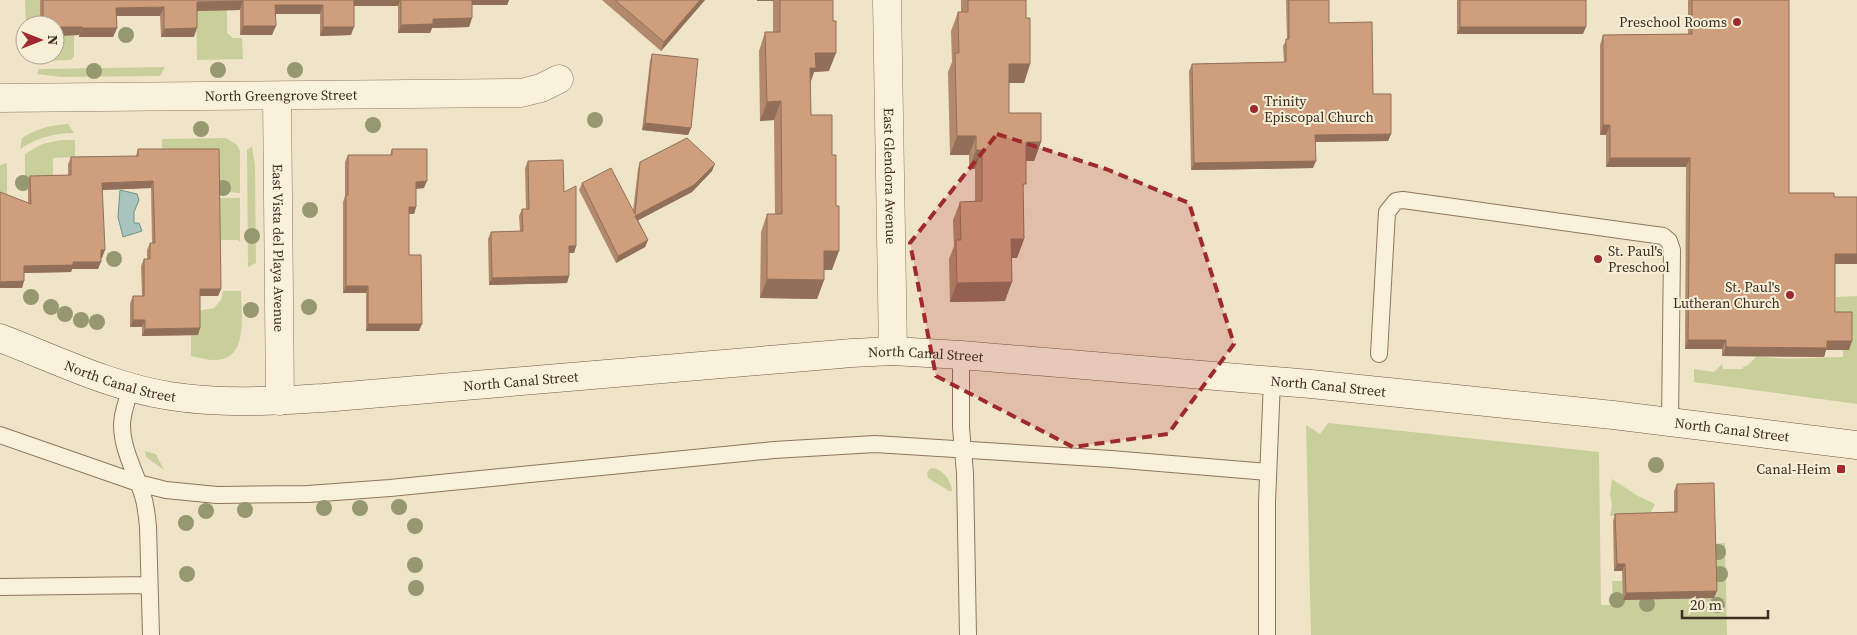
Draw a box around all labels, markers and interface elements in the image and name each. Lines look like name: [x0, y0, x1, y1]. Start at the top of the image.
place label: Preschool Rooms: [1619, 12, 1727, 32]
north arrow: [15, 15, 65, 65]
marker: Preschool Rooms: [1731, 16, 1743, 28]
text: N: [43, 35, 63, 45]
street label: North Greengrove Street: [205, 85, 358, 106]
place label: Trinity Episcopal Church: [1264, 91, 1374, 127]
marker: Trinity Episcopal Church: [1248, 103, 1260, 115]
street label: East Glendora Avenue: [879, 107, 901, 244]
street label: East Vista del Playa Avenue: [268, 164, 289, 332]
place label: St. Paul's Preschool: [1608, 241, 1670, 277]
marker: St. Paul's Preschool: [1592, 253, 1604, 265]
place label: St. Paul's Lutheran Church: [1673, 277, 1780, 313]
marker: St. Paul's Lutheran Church: [1784, 289, 1796, 301]
street label: North Canal Street: [867, 341, 985, 367]
street label: North Canal Street: [61, 355, 178, 407]
street label: North Canal Street: [463, 366, 580, 396]
street label: North Canal Street: [1270, 371, 1387, 402]
street label: North Canal Street: [1673, 413, 1791, 447]
place label: Canal-Heim: [1756, 459, 1831, 479]
marker: Canal-Heim: [1835, 463, 1847, 475]
scale bar: [1682, 588, 1768, 620]
text: 20 m: [1690, 594, 1722, 615]

